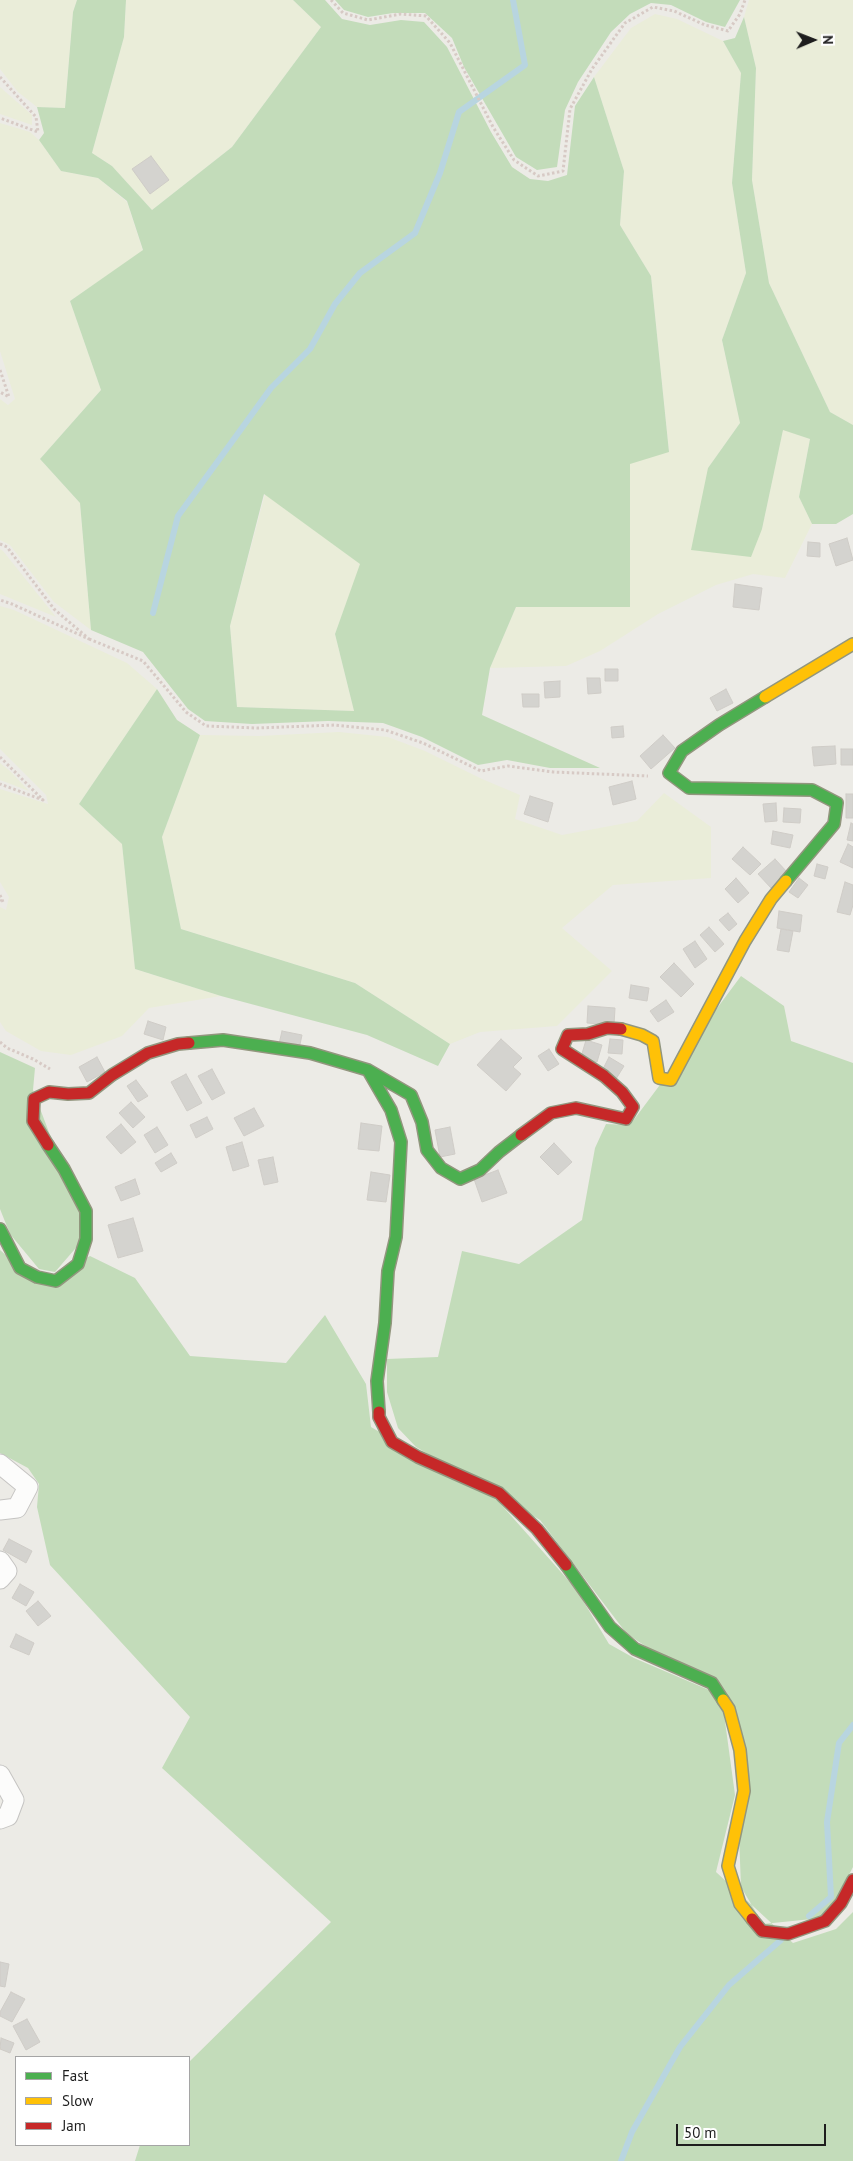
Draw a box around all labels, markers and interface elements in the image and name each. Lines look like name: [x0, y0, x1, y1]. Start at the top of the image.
north arrow: [788, 15, 838, 65]
text: N: [819, 35, 837, 44]
legend: [15, 2056, 190, 2146]
text: Fast: [62, 2066, 89, 2085]
text: Slow: [62, 2091, 93, 2110]
scale bar: [678, 2114, 828, 2146]
text: Jam: [62, 2116, 86, 2135]
text: 50 m: [684, 2123, 717, 2142]

